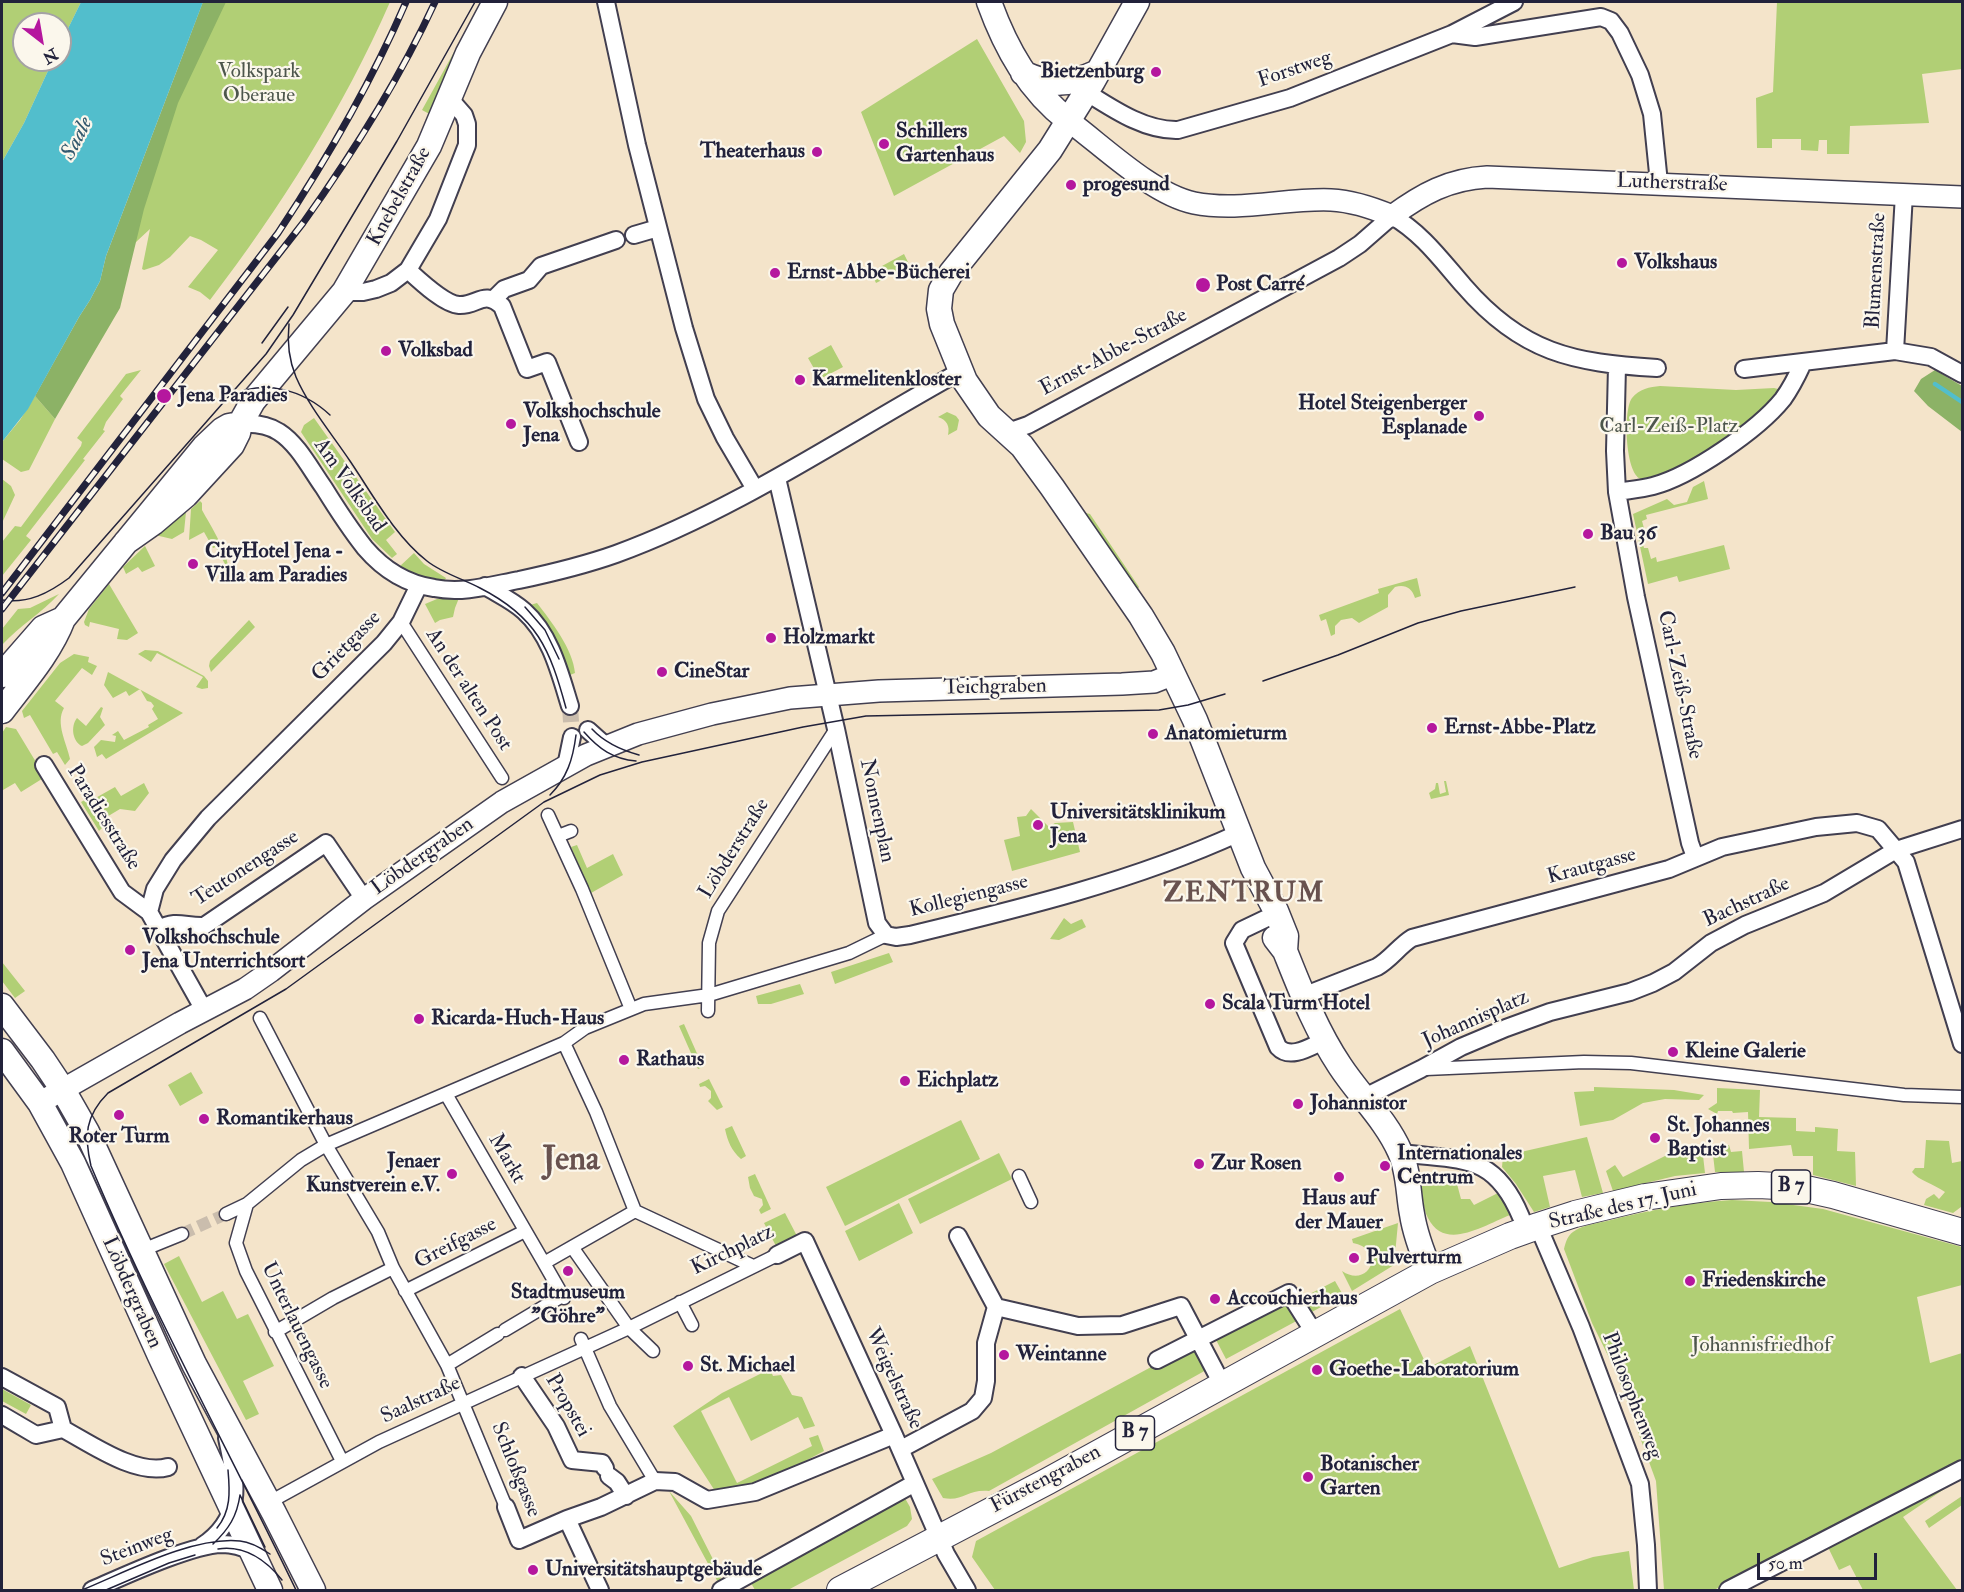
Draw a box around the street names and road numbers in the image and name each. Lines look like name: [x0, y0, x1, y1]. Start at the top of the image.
street label: Forstweg: [1255, 46, 1335, 94]
street label: Knebelstraße: [362, 143, 438, 251]
street label: Lutherstraße: [1616, 169, 1728, 199]
street label: Blumenstraße: [1861, 212, 1893, 330]
street label: Ernst-Abbe-Straße: [1036, 304, 1192, 402]
street label: Am Volksbad: [307, 434, 391, 538]
street label: Grietgasse: [307, 606, 387, 688]
street label: Carl-Zeiß-Straße: [1651, 608, 1707, 762]
street label: An der alten Post: [419, 624, 517, 756]
street label: Teichgraben: [943, 674, 1047, 702]
street label: Nonnenplan: [853, 757, 899, 865]
street label: Paradiesstraße: [61, 761, 145, 875]
street label: Löbderstraße: [694, 794, 776, 904]
street label: Löbdergraben: [367, 812, 479, 902]
street label: Teutonengasse: [188, 825, 304, 913]
street label: Krautgasse: [1545, 843, 1639, 891]
street label: Kollegiengasse: [907, 870, 1031, 924]
street label: Bachstraße: [1700, 872, 1794, 934]
street label: Johannisplatz: [1419, 985, 1533, 1055]
street label: Markt: [482, 1130, 530, 1188]
road number: B 7: [1772, 1170, 1810, 1204]
street label: Straße des 17. Juni: [1547, 1178, 1699, 1236]
street label: Greifgasse: [411, 1213, 501, 1275]
street label: Kirchplatz: [688, 1220, 778, 1282]
street label: Löbdergraben: [95, 1233, 167, 1353]
street label: Unterlauengasse: [254, 1259, 338, 1393]
street label: Weigelstraße: [859, 1324, 927, 1434]
street label: Philosophenweg: [1595, 1329, 1667, 1463]
street label: Propstei: [539, 1370, 595, 1442]
street label: Saalstraße: [377, 1372, 465, 1430]
road number: B 7: [1116, 1416, 1154, 1450]
street label: Schloßgasse: [485, 1419, 545, 1521]
street label: Fürstengraben: [986, 1440, 1106, 1520]
street label: Steinweg: [97, 1523, 177, 1573]

